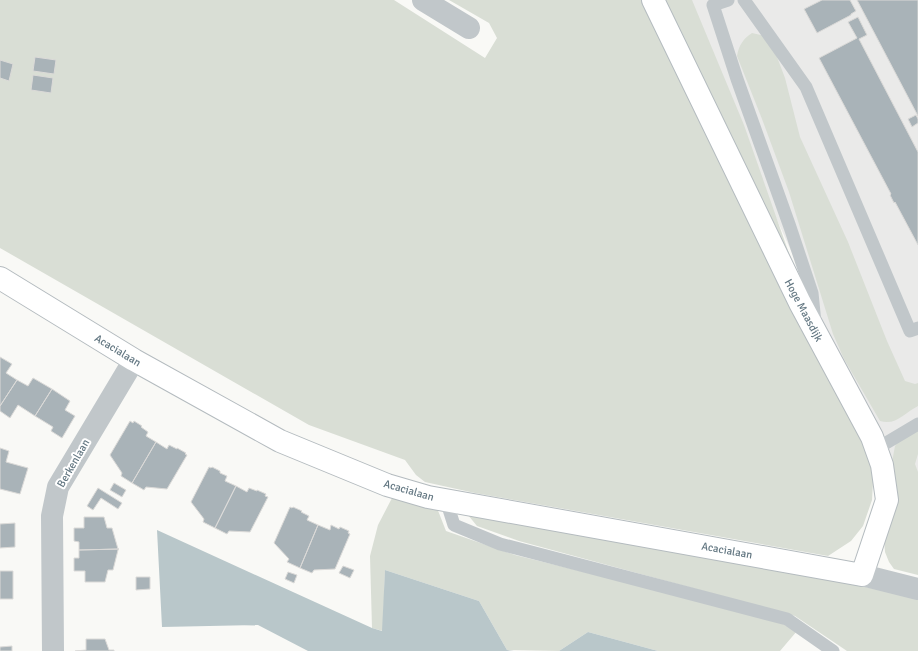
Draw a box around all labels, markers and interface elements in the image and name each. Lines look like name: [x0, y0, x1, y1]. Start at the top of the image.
street label: Hoge Maasdijk: [782, 277, 826, 344]
street label: Acacialaan: [92, 332, 143, 369]
street label: Berkenlaan: [54, 437, 92, 490]
street label: Acacialaan: [382, 477, 435, 504]
street label: Acacialaan: [700, 540, 753, 561]

